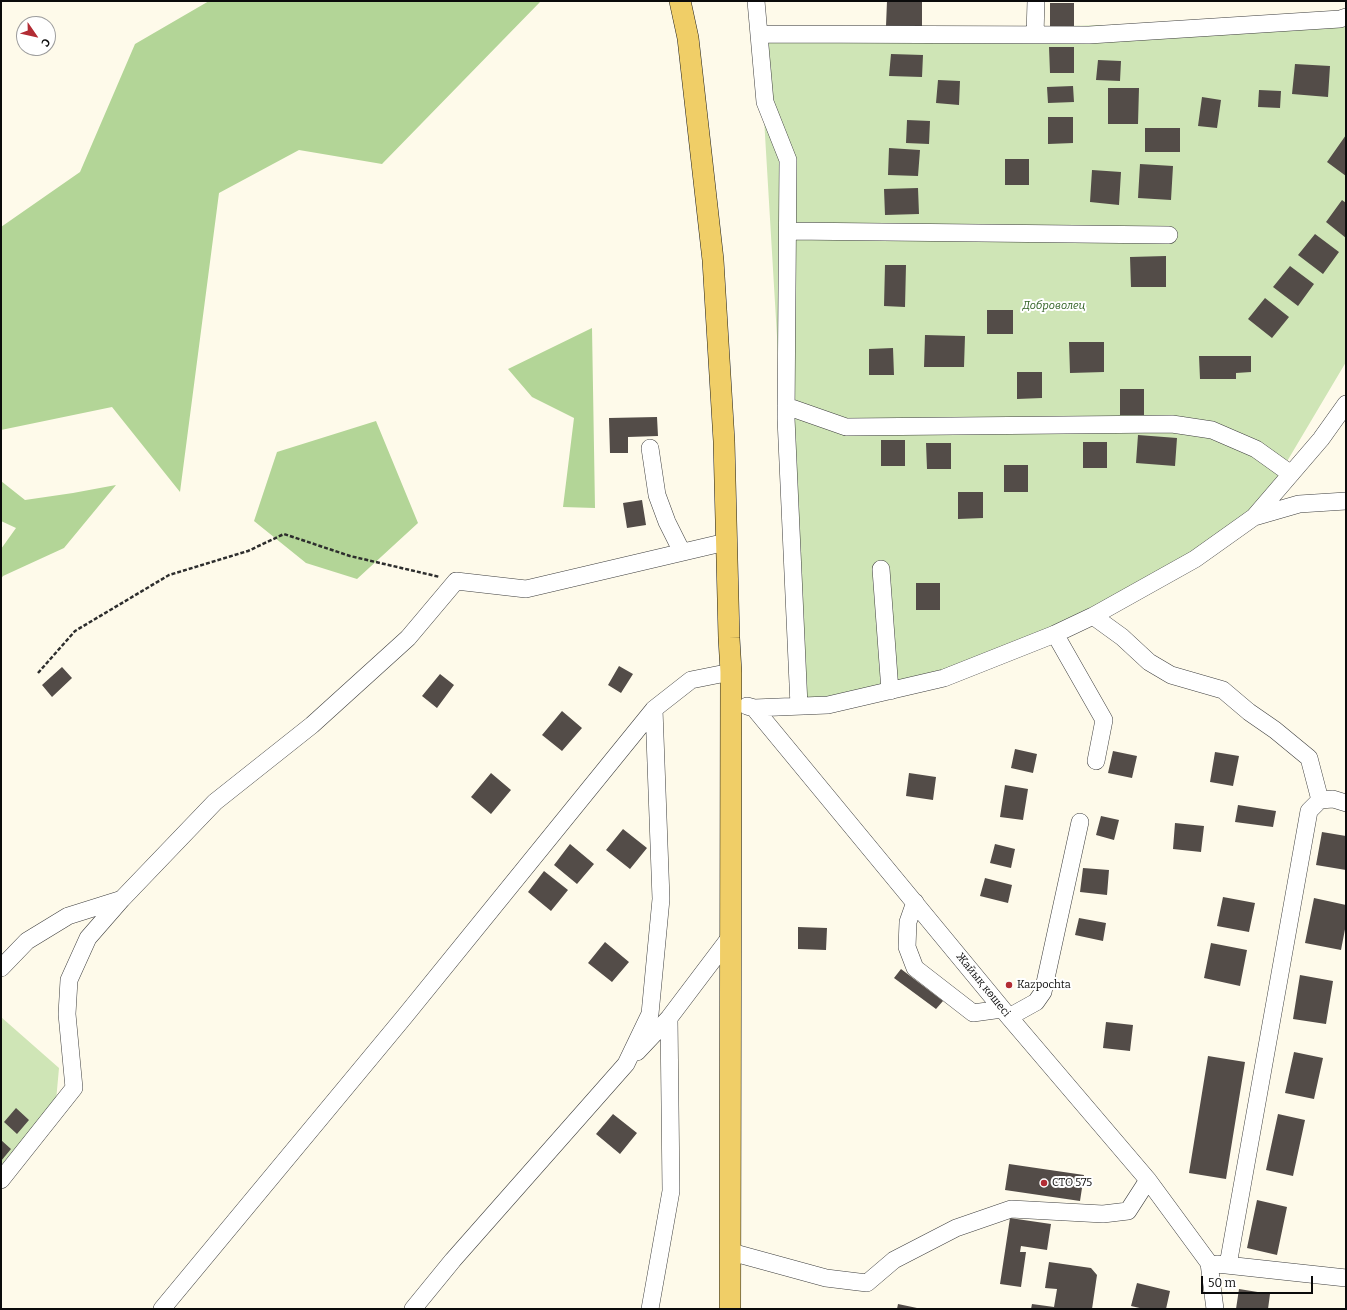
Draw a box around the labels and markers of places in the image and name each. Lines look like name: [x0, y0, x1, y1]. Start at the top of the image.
place label: Kazpochta: [1017, 978, 1071, 992]
marker: Kazpochta: [1004, 980, 1014, 990]
place label: СТО 575: [1052, 1176, 1092, 1190]
marker: СТО 575: [1039, 1178, 1049, 1188]

